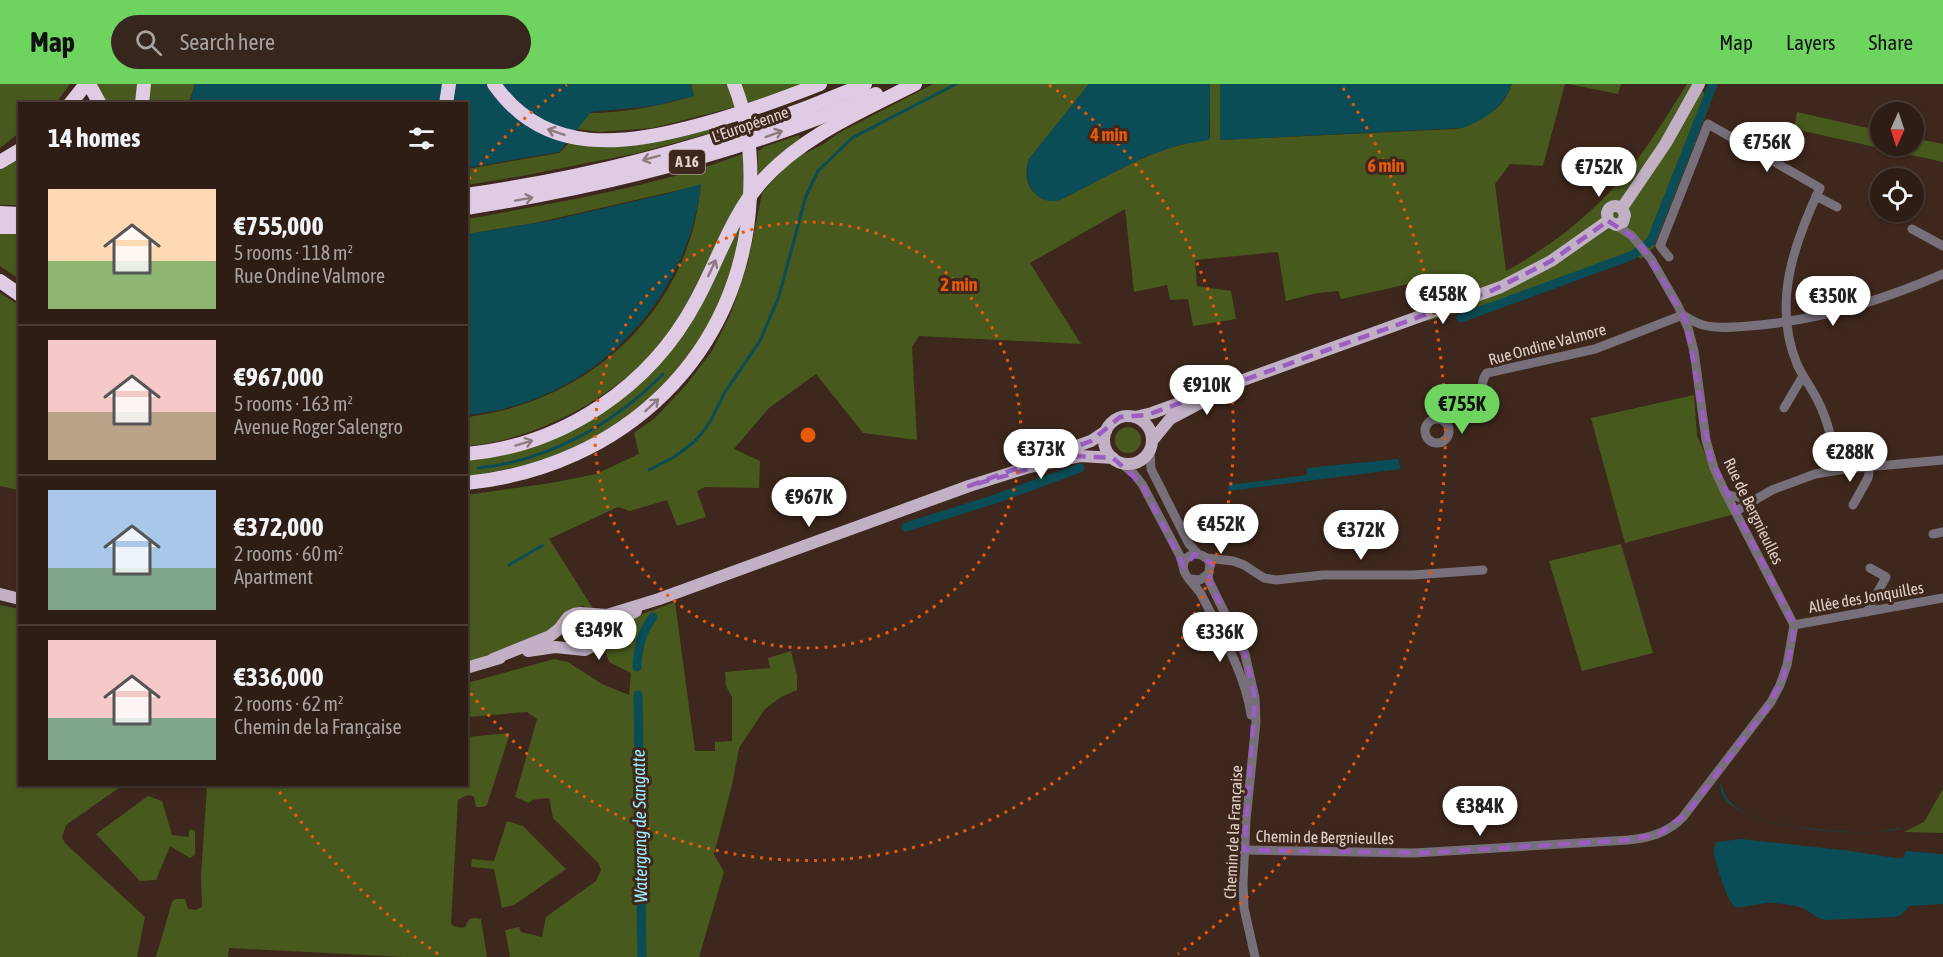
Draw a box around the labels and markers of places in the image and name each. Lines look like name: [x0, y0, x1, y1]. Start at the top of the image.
pin: €756K: [1725, 122, 1809, 173]
pin: €752K: [1557, 147, 1641, 198]
pin: €458K: [1401, 274, 1485, 325]
pin: €350K: [1791, 276, 1875, 327]
pin: €910K: [1165, 365, 1249, 416]
pin: €755K: [1420, 384, 1504, 435]
centre of rings: [798, 425, 818, 445]
pin: €373K: [999, 429, 1083, 480]
pin: €288K: [1808, 432, 1892, 483]
pin: €967K: [767, 477, 851, 528]
pin: €452K: [1179, 504, 1263, 555]
pin: €372K: [1319, 510, 1403, 561]
pin: €349K: [557, 610, 641, 661]
pin: €336K: [1178, 612, 1262, 663]
pin: €384K: [1438, 786, 1522, 837]

